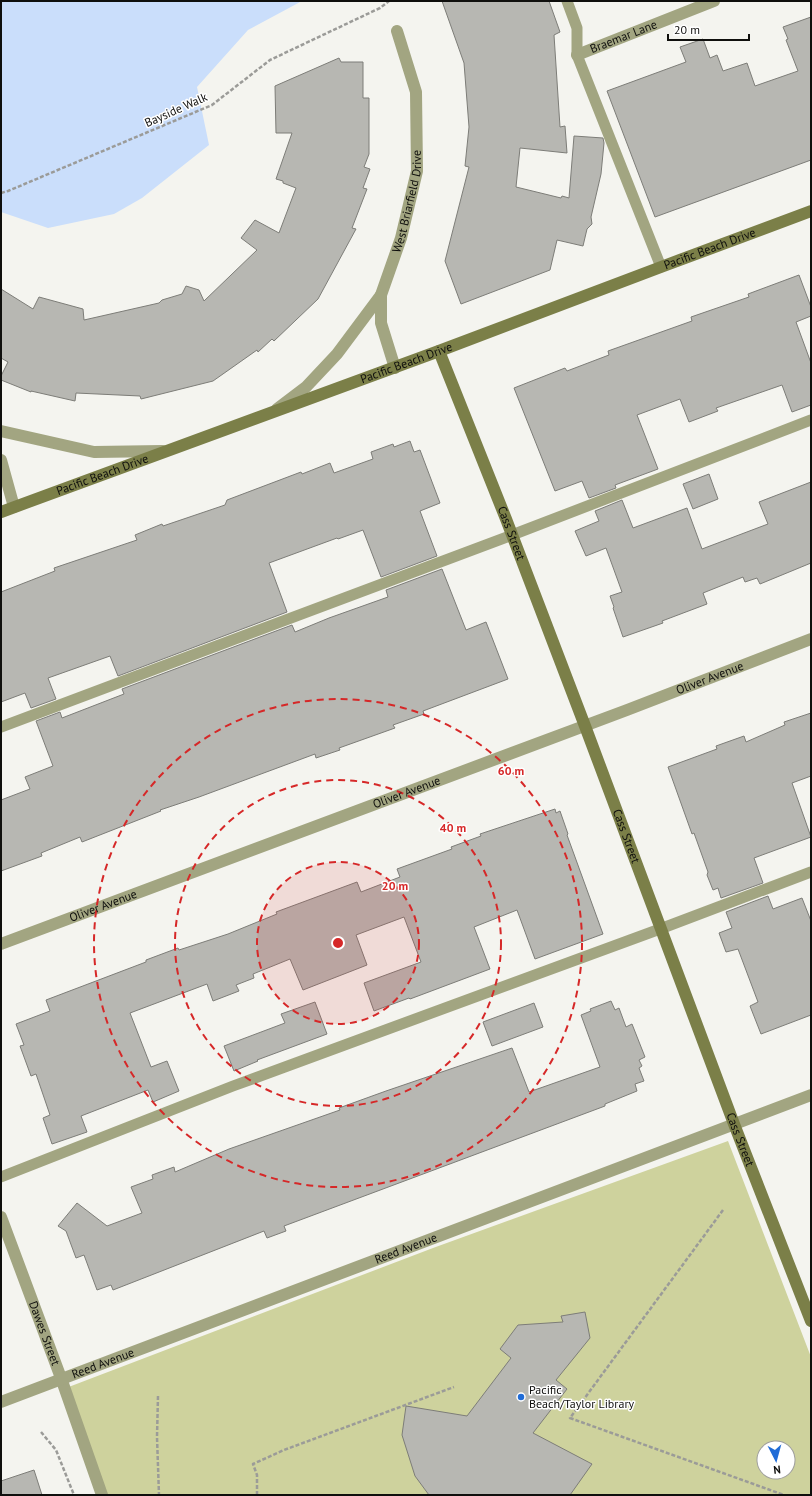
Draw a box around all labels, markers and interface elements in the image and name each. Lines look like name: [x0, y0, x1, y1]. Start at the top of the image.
street label: Braemar Lane: [588, 16, 659, 56]
scale bar: [668, 16, 749, 42]
text: 20 m: [674, 22, 700, 37]
street label: Bayside Walk: [142, 89, 210, 130]
street label: West Briarfield Drive: [388, 150, 424, 255]
street label: Pacific Beach Drive: [661, 224, 758, 272]
street label: Pacific Beach Drive: [358, 339, 454, 386]
street label: Pacific Beach Drive: [54, 451, 150, 498]
street label: Cass Street: [495, 504, 529, 562]
street label: Oliver Avenue: [674, 658, 745, 697]
text: 60 m: [498, 763, 524, 778]
street label: Oliver Avenue: [370, 772, 442, 811]
street label: Cass Street: [610, 807, 644, 865]
text: 40 m: [440, 820, 466, 835]
text: 20 m: [382, 878, 408, 893]
street label: Oliver Avenue: [67, 886, 139, 925]
centre of rings: [331, 936, 345, 950]
street label: Cass Street: [723, 1110, 758, 1168]
street label: Reed Avenue: [372, 1229, 439, 1267]
street label: Dawes Street: [26, 1299, 64, 1367]
street label: Reed Avenue: [69, 1344, 136, 1382]
place label: Pacific Beach/Taylor Library: [529, 1382, 634, 1411]
marker: Pacific Beach/Taylor Library: [516, 1392, 526, 1402]
north arrow: [756, 1440, 796, 1480]
text: N: [773, 1463, 781, 1477]

